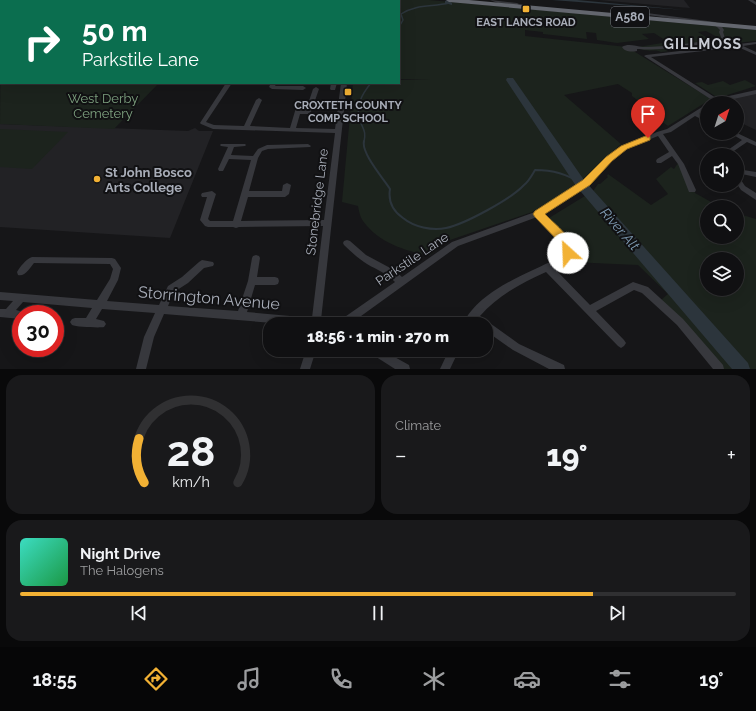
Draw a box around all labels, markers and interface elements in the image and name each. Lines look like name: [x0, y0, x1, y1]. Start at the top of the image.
marker: EAST LANCS ROAD: [521, 4, 531, 14]
road number: A580: [611, 7, 649, 27]
text: 50 m: [82, 15, 148, 48]
icon: right: [16, 16, 68, 68]
place label: EAST LANCS ROAD: [476, 16, 576, 29]
district label: GILLMOSS: [664, 36, 742, 52]
text: Parkstile Lane: [82, 49, 199, 70]
marker: CROXTETH COUNTY COMP SCHOOL: [343, 87, 353, 97]
park label: West Derby Cemetery: [68, 91, 138, 121]
north arrow: [700, 96, 744, 140]
map controls: [700, 96, 744, 296]
pin: [631, 97, 665, 138]
place label: CROXTETH COUNTY COMP SCHOOL: [294, 99, 402, 125]
icon: arrive: [637, 103, 659, 125]
street label: Stonebridge Lane: [303, 147, 331, 256]
button: sound: [700, 148, 744, 192]
place label: St John Bosco Arts College: [105, 165, 192, 195]
marker: St John Bosco Arts College: [92, 174, 102, 184]
button: search: [700, 200, 744, 244]
water label: River Alt: [597, 205, 643, 254]
street label: Parkstile Lane: [373, 229, 451, 289]
position arrow: [547, 232, 589, 274]
button: layers: [700, 252, 744, 296]
street label: Storrington Avenue: [137, 282, 281, 314]
speed limit sign: 30: [12, 305, 64, 357]
text: 18:56 · 1 min · 270 m: [307, 328, 449, 346]
text: Climate: [395, 418, 441, 433]
text: 28: [166, 426, 215, 475]
text: 19°: [546, 438, 587, 473]
text: −: [395, 442, 407, 468]
text: +: [727, 442, 736, 468]
text: km/h: [172, 473, 209, 489]
text: Night Drive: [80, 545, 160, 563]
text: The Halogens: [80, 563, 164, 578]
icon: previous: [128, 602, 150, 624]
icon: pause: [367, 602, 389, 624]
icon: next: [606, 602, 628, 624]
icon: directions: [142, 665, 170, 693]
icon: music: [235, 665, 263, 693]
icon: phone: [327, 665, 355, 693]
icon: climate: [420, 665, 448, 693]
icon: car: [513, 665, 541, 693]
icon: filters: [606, 665, 634, 693]
text: 18:55: [32, 669, 77, 690]
text: 19°: [699, 669, 723, 690]

